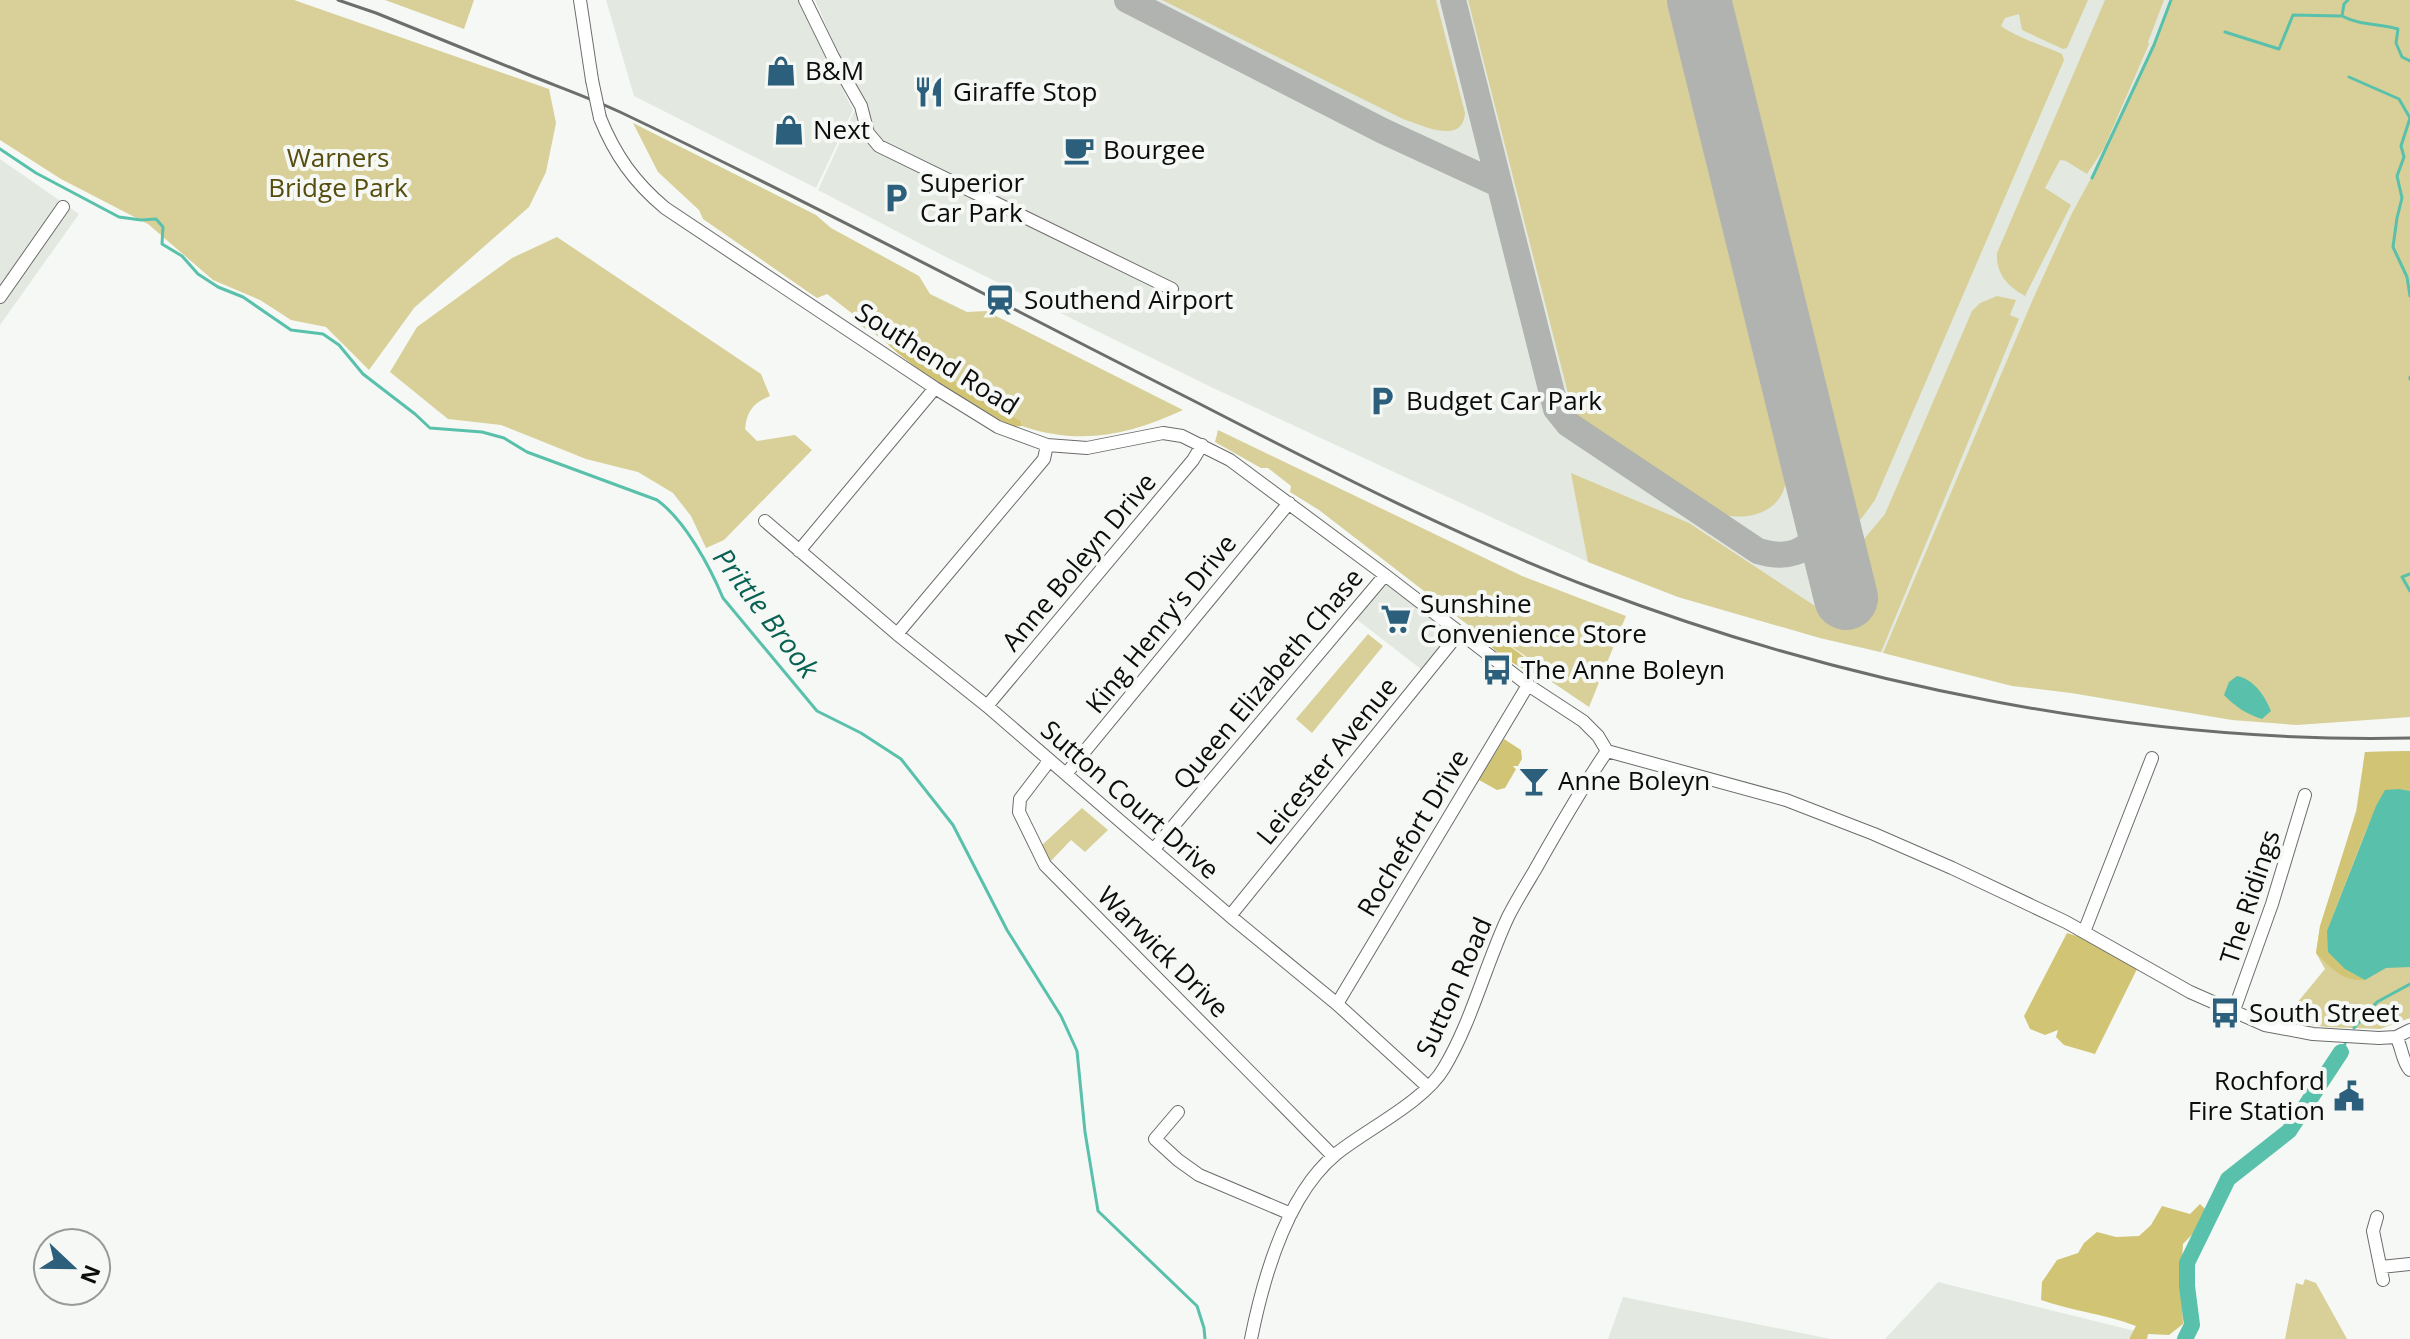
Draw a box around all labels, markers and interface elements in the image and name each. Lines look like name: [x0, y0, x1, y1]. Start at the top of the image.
place label: B&M: [805, 52, 864, 88]
shop icon: B&M: [764, 54, 798, 88]
place label: Giraffe Stop: [953, 73, 1097, 109]
restaurant icon: Giraffe Stop: [912, 75, 946, 109]
place label: Next: [813, 111, 870, 147]
shop icon: Next: [772, 113, 806, 147]
place label: Bourgee: [1103, 131, 1205, 167]
cafe icon: Bourgee: [1062, 133, 1096, 167]
park label: Warners Bridge Park: [268, 139, 408, 205]
place label: Superior Car Park: [920, 164, 1025, 230]
parking icon: Superior Car Park: [879, 181, 913, 215]
place label: Southend Airport: [1024, 281, 1233, 317]
station icon: Southend Airport: [983, 283, 1017, 317]
street label: Southend Road: [849, 294, 1026, 423]
place label: Budget Car Park: [1406, 382, 1602, 418]
parking icon: Budget Car Park: [1365, 384, 1399, 418]
street label: Anne Boleyn Drive: [993, 465, 1164, 658]
street label: King Henry's Drive: [1077, 526, 1244, 721]
water label: Prittle Brook: [705, 540, 829, 686]
street label: Queen Elizabeth Chase: [1164, 560, 1371, 797]
place label: Sunshine Convenience Store: [1420, 585, 1647, 651]
supermarket icon: Sunshine Convenience Store: [1379, 602, 1413, 636]
place label: The Anne Boleyn: [1521, 651, 1725, 687]
bus stop icon: The Anne Boleyn: [1480, 653, 1514, 687]
street label: Leicester Avenue: [1247, 669, 1405, 852]
street label: Sutton Court Drive: [1034, 712, 1227, 887]
street label: Rochefort Drive: [1348, 742, 1476, 923]
place label: Anne Boleyn: [1558, 762, 1710, 798]
bar icon: Anne Boleyn: [1517, 764, 1551, 798]
street label: The Ridings: [2210, 825, 2288, 968]
street label: Warwick Drive: [1090, 878, 1237, 1025]
street label: Sutton Road: [1406, 911, 1500, 1062]
place label: South Street: [2249, 994, 2399, 1030]
bus stop icon: South Street: [2208, 996, 2242, 1030]
place label: Rochford Fire Station: [2188, 1062, 2325, 1128]
public building icon: Rochford Fire Station: [2332, 1079, 2366, 1113]
north arrow: [32, 1227, 112, 1307]
text: N: [74, 1261, 109, 1289]

